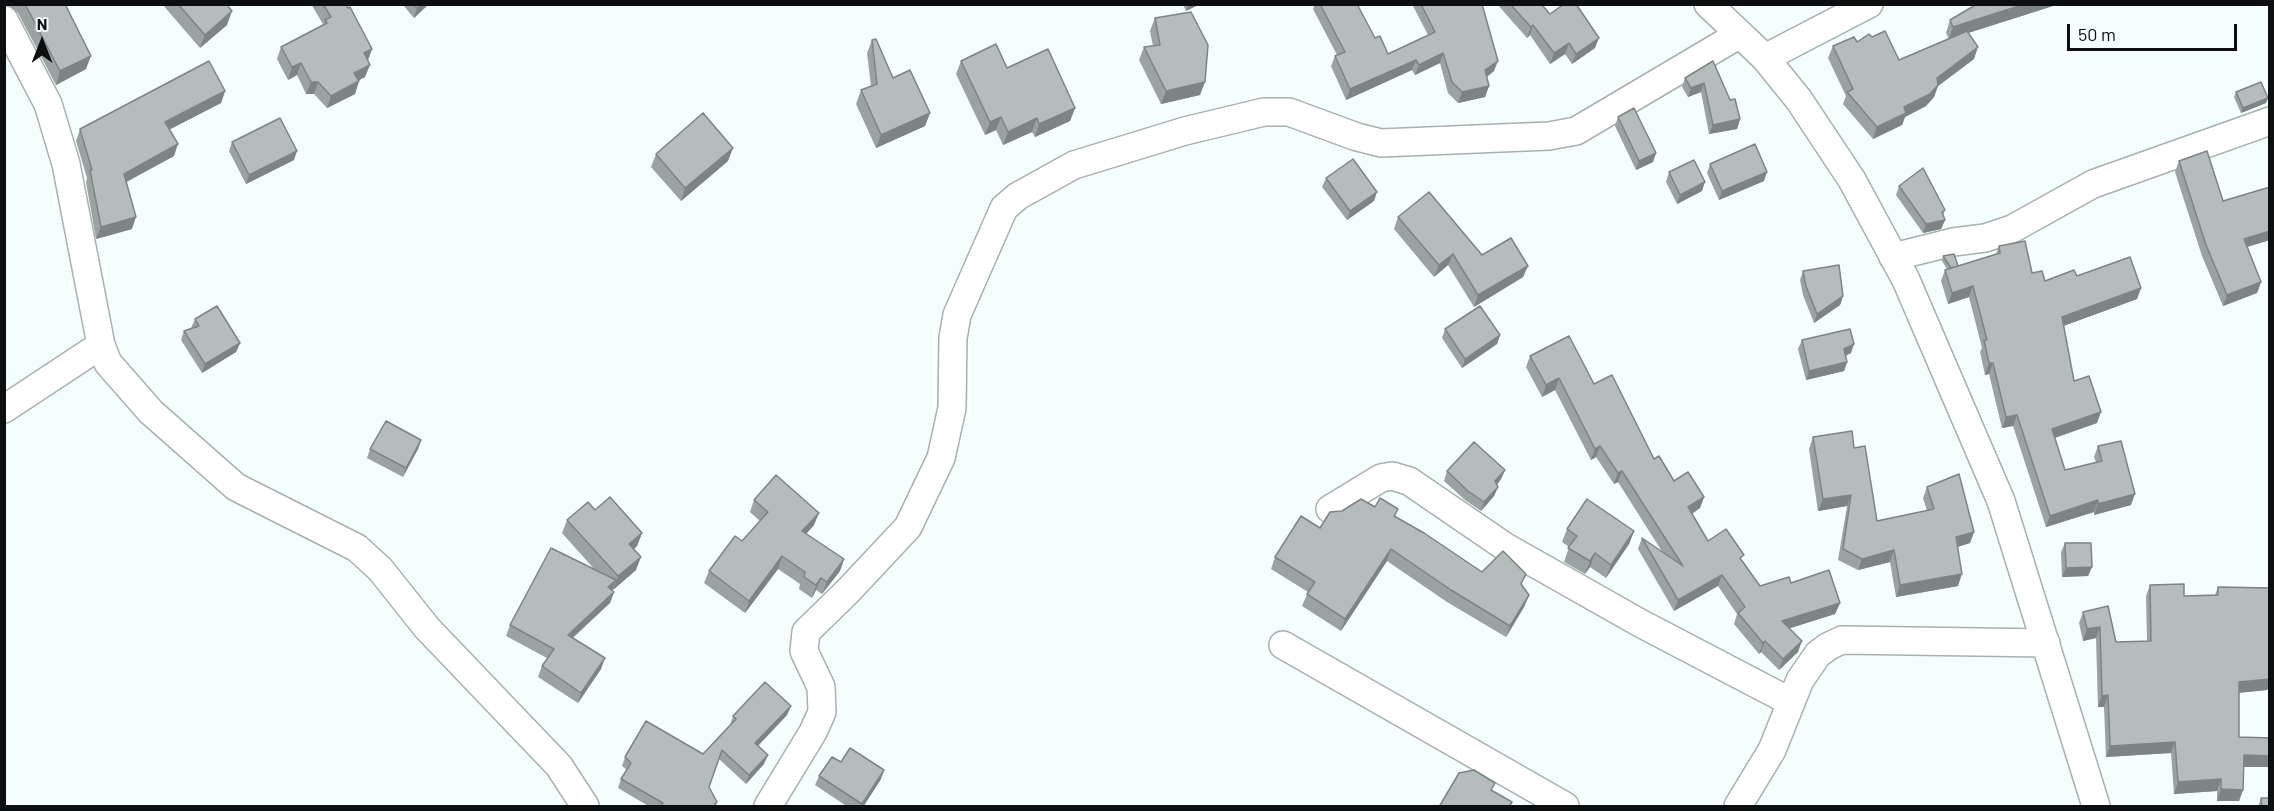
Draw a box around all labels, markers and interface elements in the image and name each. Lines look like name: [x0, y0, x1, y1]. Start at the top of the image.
north arrow: [12, 12, 72, 72]
scale bar: [2070, 12, 2240, 50]
text: N: [37, 14, 47, 33]
text: 50 m: [2078, 23, 2116, 45]

